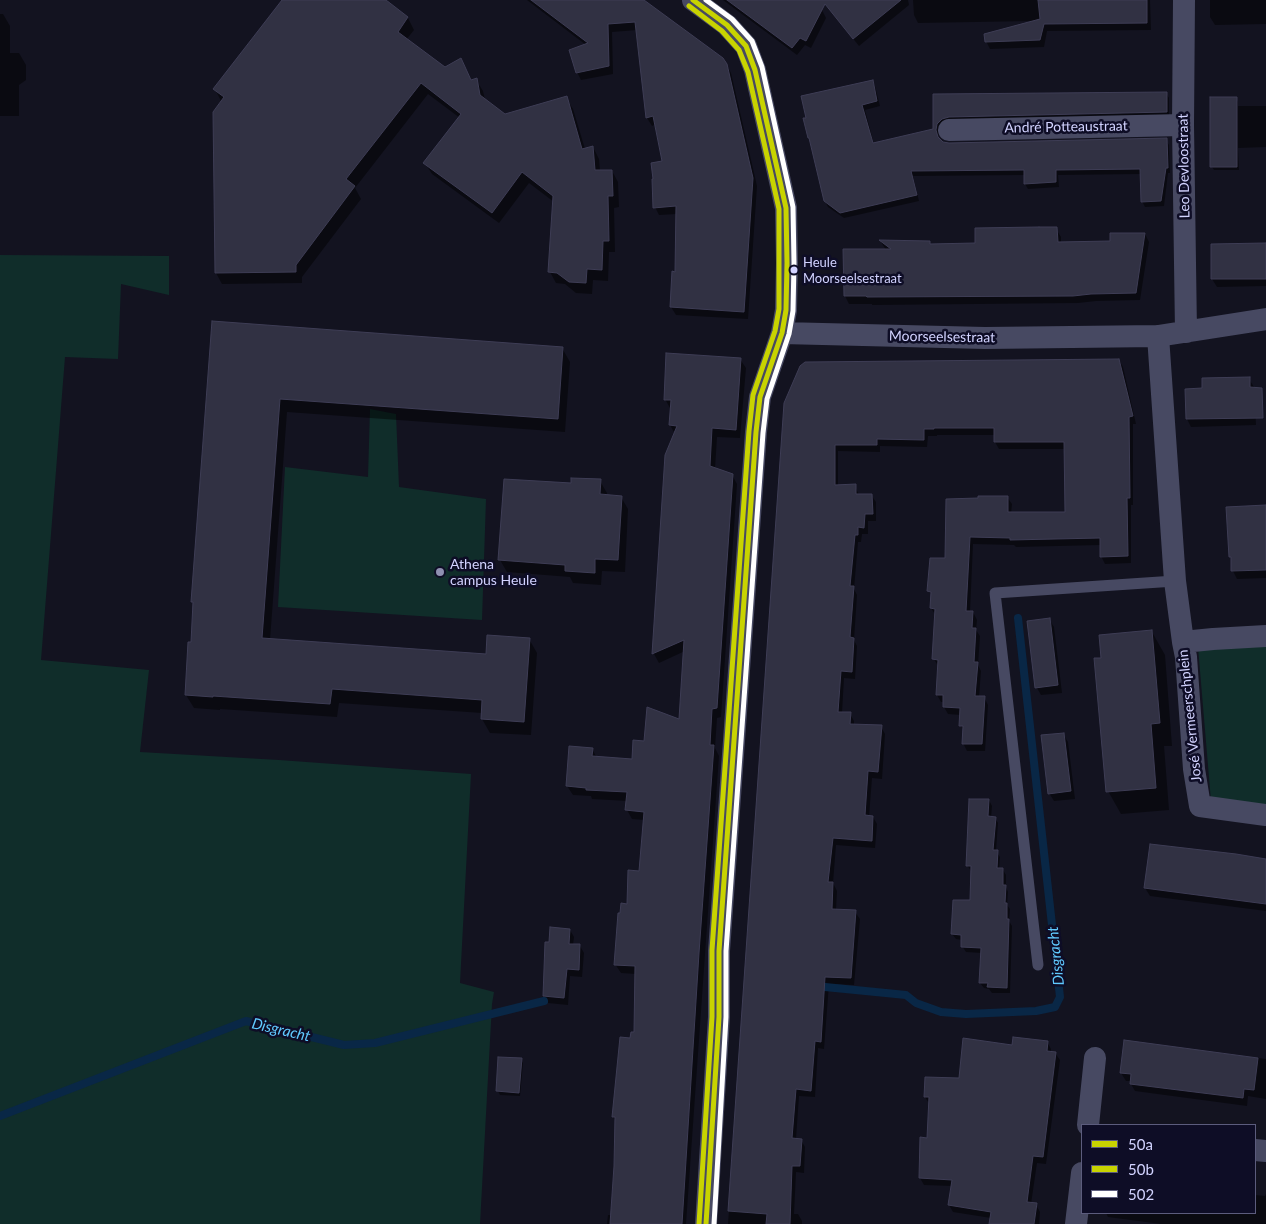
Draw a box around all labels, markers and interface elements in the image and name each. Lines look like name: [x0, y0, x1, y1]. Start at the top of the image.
street label: Leo Devloostraat: [1175, 114, 1193, 218]
street label: André Potteaustraat: [1004, 118, 1128, 136]
place label: Heule Moorseelsestraat: [803, 255, 902, 286]
marker: Heule Moorseelsestraat: [789, 265, 799, 275]
street label: Moorseelsestraat: [889, 328, 995, 346]
place label: Athena campus Heule: [450, 556, 537, 588]
marker: Athena campus Heule: [434, 566, 446, 578]
street label: José Vermeerschplein: [1175, 649, 1205, 783]
water label: Disgracht: [1044, 925, 1068, 987]
water label: Disgracht: [250, 1015, 312, 1045]
legend: [1081, 1124, 1256, 1214]
text: 50a: [1128, 1135, 1153, 1153]
text: 50b: [1128, 1160, 1154, 1178]
text: 502: [1128, 1185, 1154, 1203]

